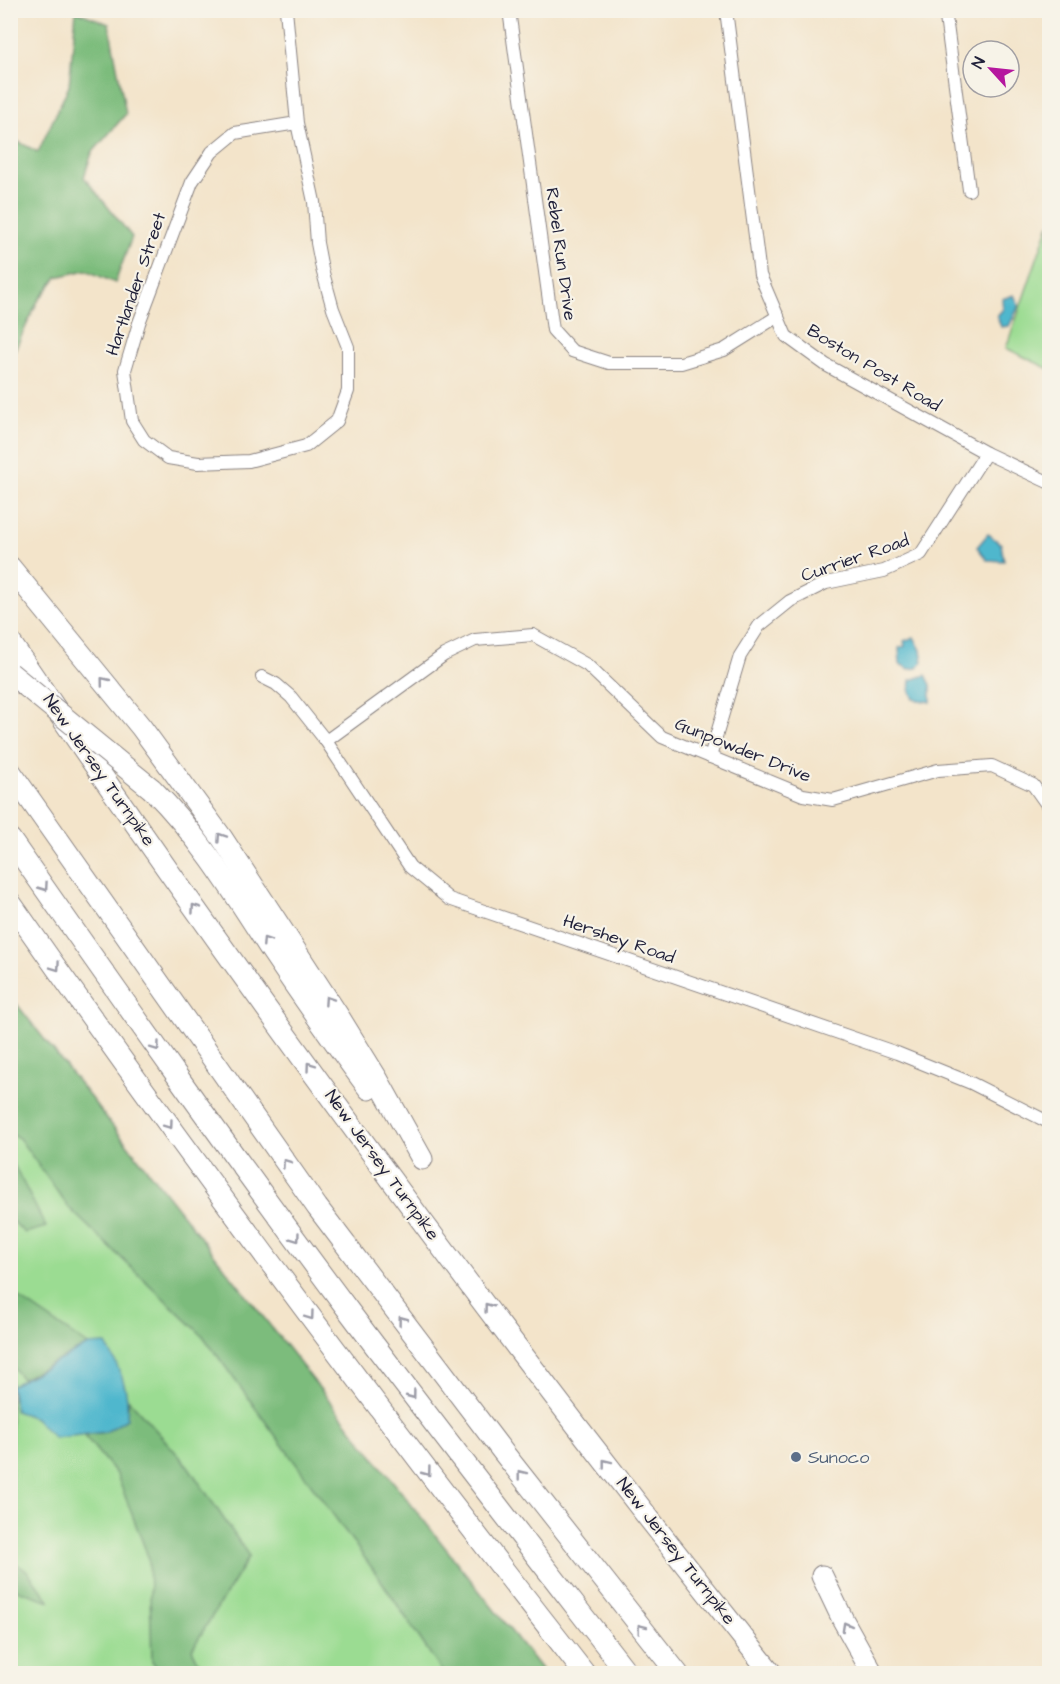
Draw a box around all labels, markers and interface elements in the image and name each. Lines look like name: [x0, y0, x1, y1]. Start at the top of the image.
north arrow: [961, 39, 1021, 99]
text: N: [966, 53, 991, 72]
street label: Rebel Run Drive: [539, 186, 583, 322]
street label: Hartlander Street: [100, 208, 172, 359]
street label: Boston Post Road: [802, 318, 946, 418]
street label: Currier Road: [798, 528, 912, 588]
one-way arrow: [101, 677, 112, 688]
street label: New Jersey Turnpike: [36, 689, 161, 852]
street label: Gunpowder Drive: [671, 711, 815, 789]
one-way arrow: [217, 833, 228, 844]
one-way arrow: [37, 881, 48, 892]
one-way arrow: [191, 904, 202, 915]
street label: Hershey Road: [559, 908, 678, 971]
one-way arrow: [262, 937, 273, 948]
one-way arrow: [49, 960, 60, 971]
one-way arrow: [325, 996, 336, 1007]
one-way arrow: [149, 1040, 160, 1051]
one-way arrow: [306, 1062, 317, 1073]
street label: New Jersey Turnpike: [318, 1085, 445, 1246]
one-way arrow: [162, 1119, 173, 1130]
one-way arrow: [282, 1159, 293, 1170]
one-way arrow: [288, 1232, 299, 1243]
one-way arrow: [484, 1303, 495, 1314]
one-way arrow: [303, 1310, 314, 1321]
one-way arrow: [398, 1315, 409, 1326]
one-way arrow: [405, 1388, 416, 1399]
place label: Sunoco: [808, 1445, 869, 1470]
marker: Sunoco: [789, 1450, 803, 1464]
one-way arrow: [602, 1458, 613, 1469]
one-way arrow: [420, 1466, 431, 1477]
one-way arrow: [517, 1470, 528, 1481]
street label: New Jersey Turnpike: [610, 1472, 742, 1631]
one-way arrow: [842, 1621, 853, 1632]
one-way arrow: [638, 1623, 649, 1634]

